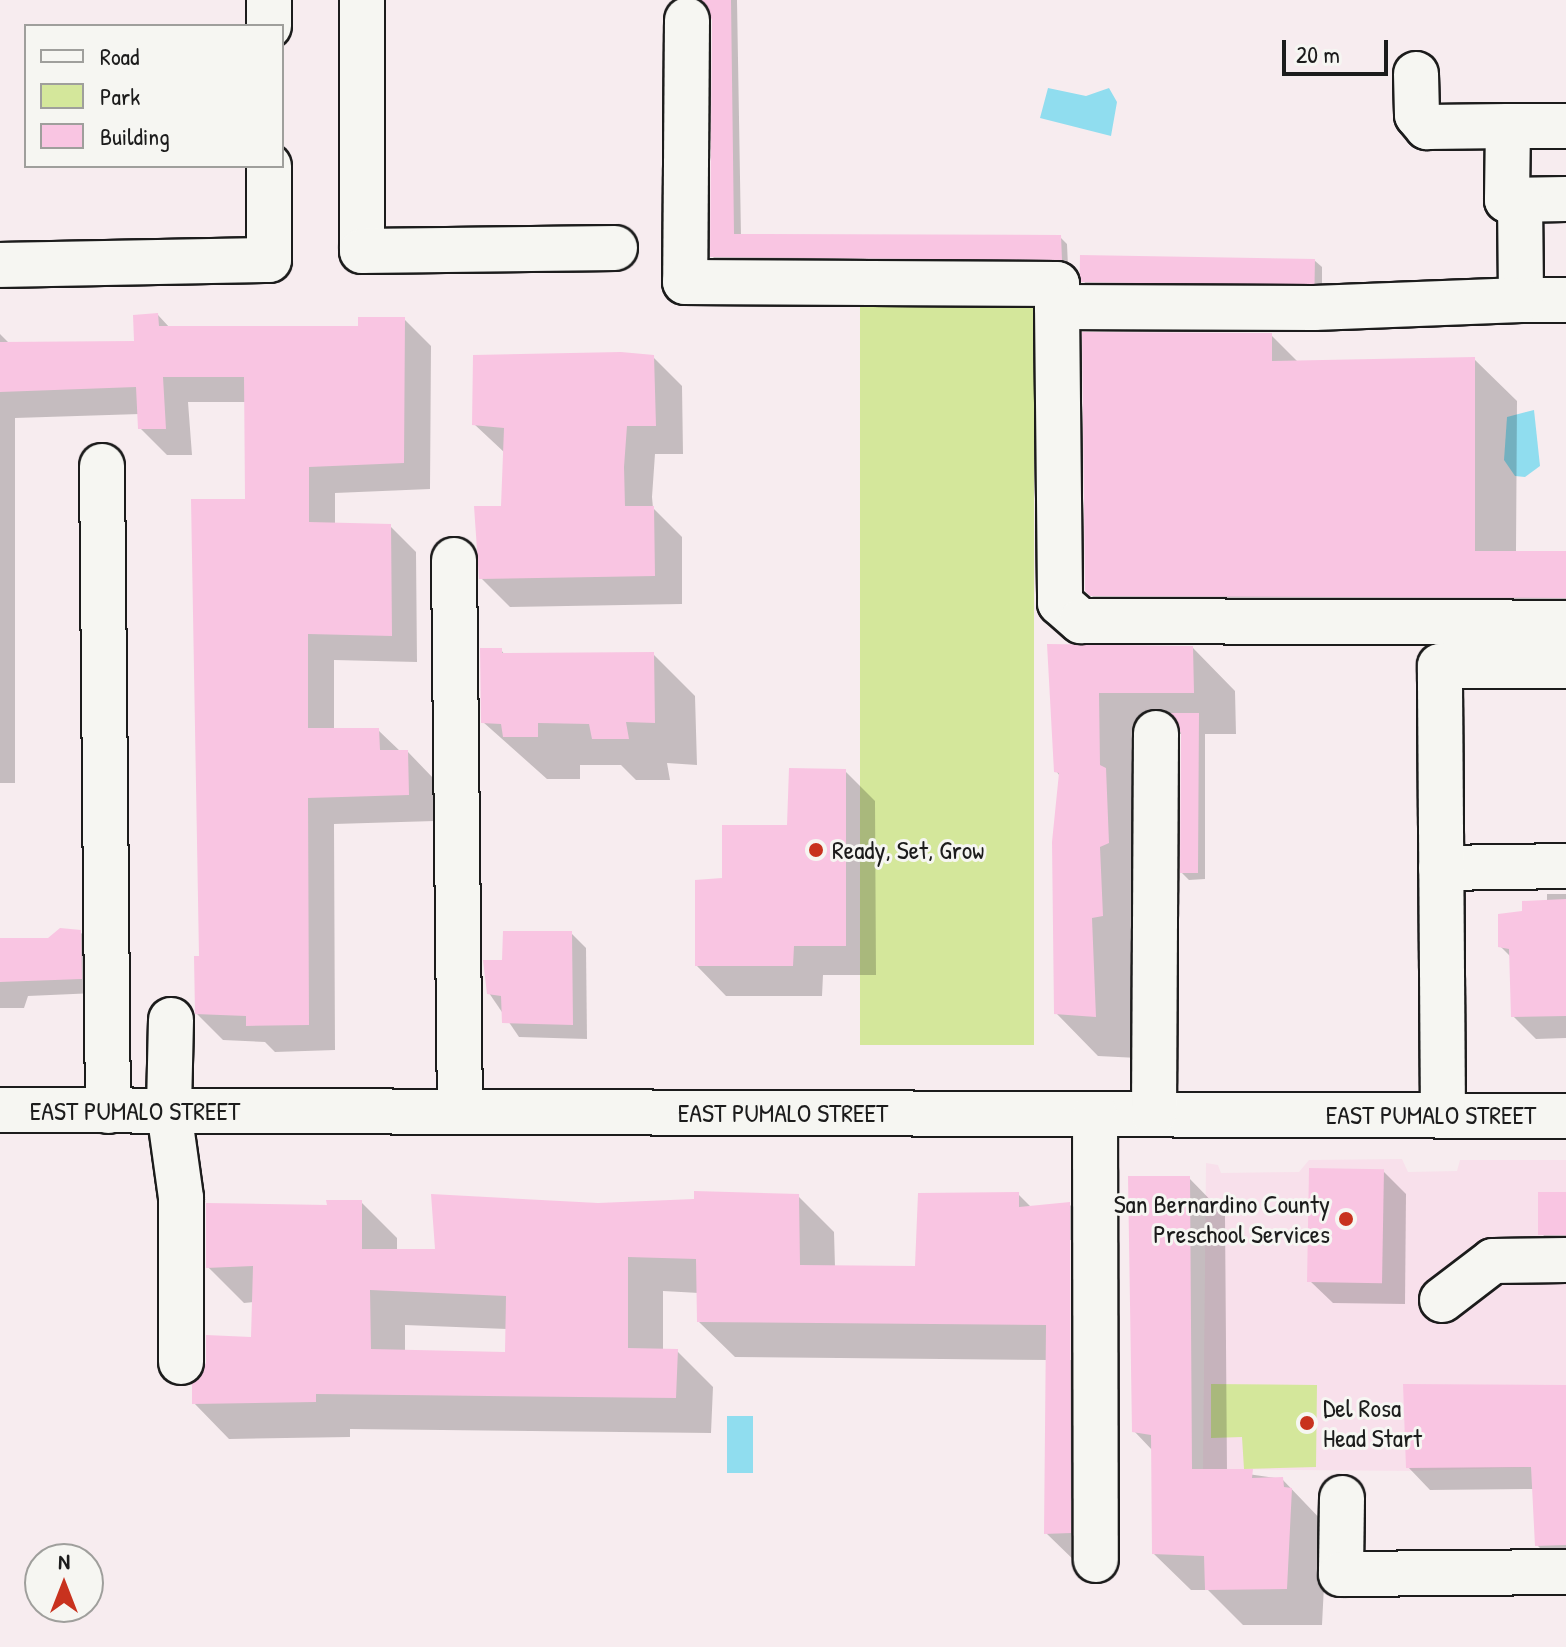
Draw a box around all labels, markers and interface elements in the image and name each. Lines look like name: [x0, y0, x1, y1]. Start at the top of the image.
legend: [24, 24, 284, 168]
scale bar: [1286, 24, 1392, 74]
text: 20 m: [1296, 38, 1340, 70]
text: Road: [100, 40, 139, 72]
text: Park: [100, 80, 140, 112]
text: Building: [100, 120, 170, 152]
place label: Ready, Set, Grow: [832, 834, 984, 866]
marker: Ready, Set, Grow: [807, 841, 825, 859]
street label: EAST PUMALO STREET: [30, 1095, 240, 1127]
street label: EAST PUMALO STREET: [678, 1097, 888, 1129]
street label: EAST PUMALO STREET: [1326, 1099, 1536, 1131]
place label: San Bernardino County Preschool Services: [1114, 1188, 1330, 1250]
marker: San Bernardino County Preschool Services: [1337, 1210, 1355, 1228]
place label: Del Rosa Head Start: [1323, 1392, 1422, 1454]
marker: Del Rosa Head Start: [1298, 1414, 1316, 1432]
north arrow: [24, 1543, 104, 1623]
text: N: [58, 1546, 70, 1576]

